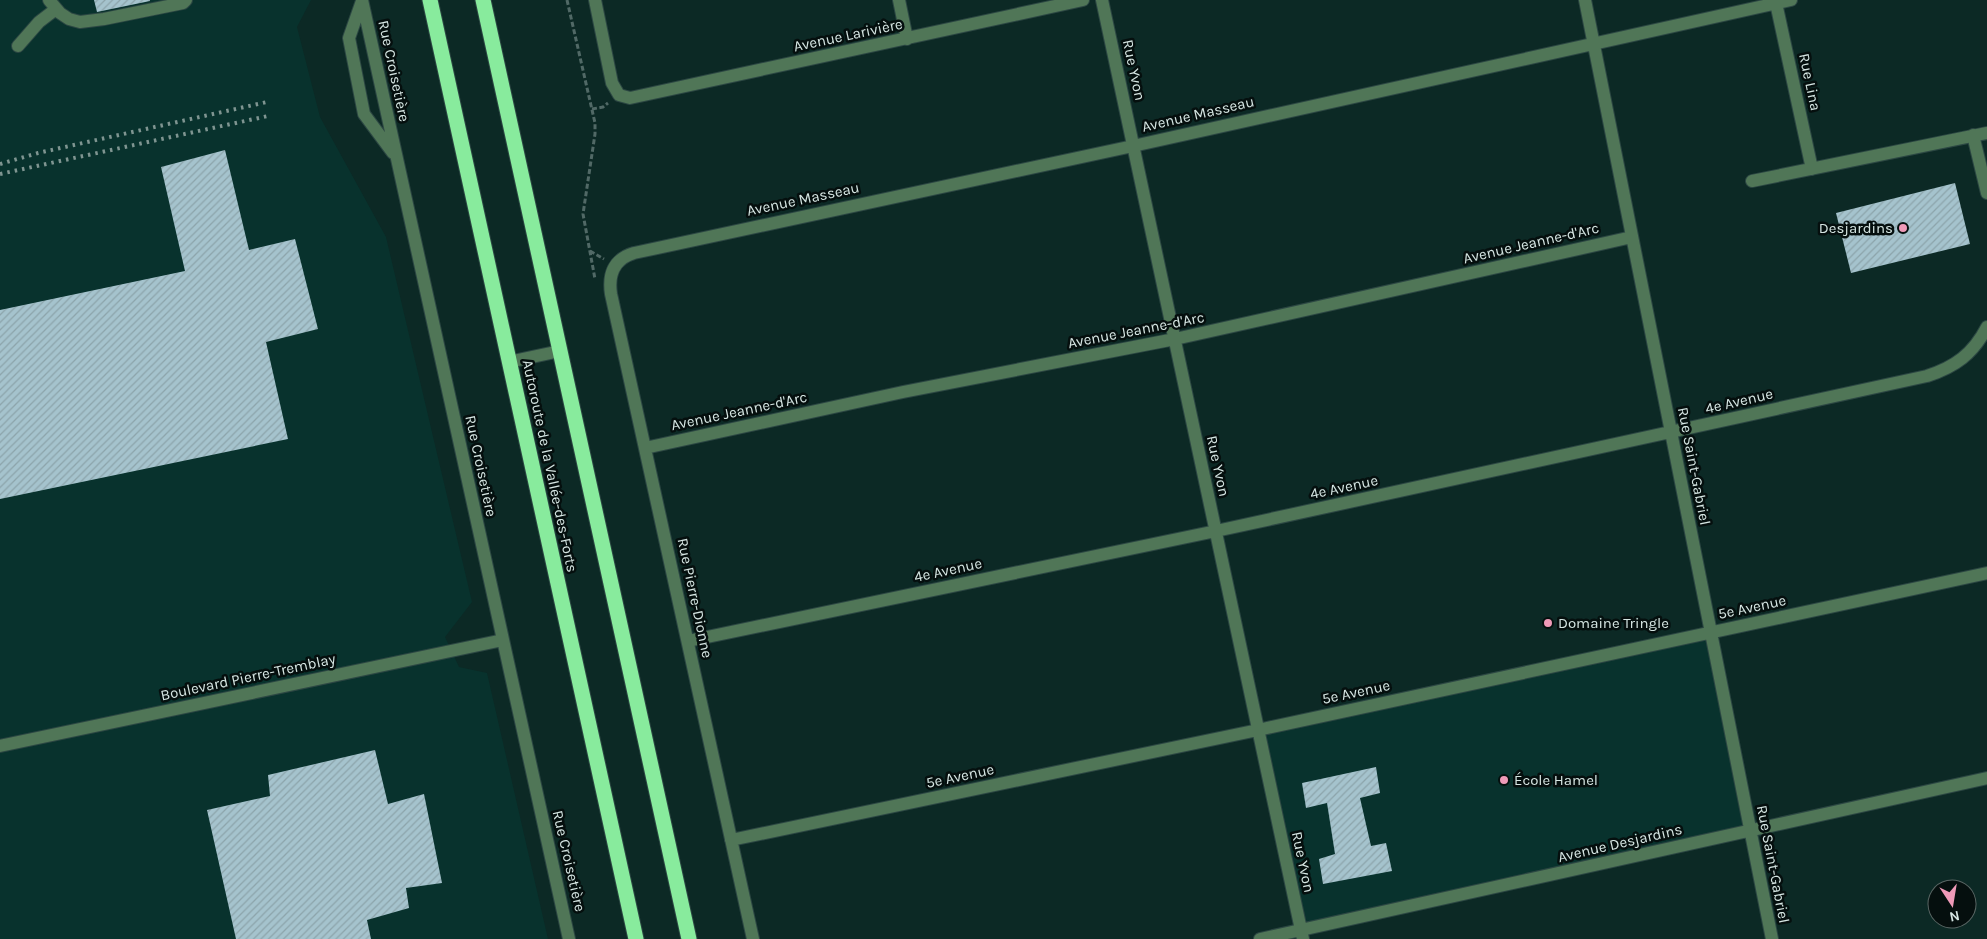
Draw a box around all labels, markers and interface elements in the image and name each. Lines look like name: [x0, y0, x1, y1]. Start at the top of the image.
street label: Avenue Larivière: [792, 15, 904, 55]
street label: Rue Croisetière: [374, 19, 414, 123]
street label: Rue Yvon: [1119, 38, 1149, 102]
street label: Rue Lina: [1795, 52, 1825, 112]
street label: Avenue Masseau: [1140, 92, 1256, 136]
street label: Avenue Masseau: [745, 178, 861, 220]
street label: Avenue Jeanne-d'Arc: [1461, 219, 1601, 267]
place label: Desjardins: [1819, 219, 1893, 237]
marker: Desjardins: [1897, 222, 1909, 234]
street label: Avenue Jeanne-d'Arc: [1066, 308, 1206, 352]
street label: Autoroute de la Vallée-des-Forts: [519, 358, 581, 574]
street label: 4e Avenue: [1703, 384, 1775, 418]
street label: Avenue Jeanne-d'Arc: [669, 388, 809, 434]
street label: Rue Saint-Gabriel: [1674, 405, 1714, 527]
street label: Rue Croisetière: [461, 414, 501, 518]
street label: Rue Yvon: [1203, 434, 1233, 498]
street label: 4e Avenue: [1308, 471, 1380, 503]
street label: Rue Pierre-Dionne: [673, 536, 717, 660]
street label: 4e Avenue: [912, 554, 984, 586]
street label: 5e Avenue: [1716, 591, 1788, 623]
place label: Domaine Tringle: [1558, 614, 1669, 632]
marker: Domaine Tringle: [1542, 617, 1554, 629]
street label: Boulevard Pierre-Tremblay: [159, 650, 337, 704]
street label: 5e Avenue: [1320, 676, 1392, 708]
street label: 5e Avenue: [924, 760, 996, 792]
place label: École Hamel: [1514, 771, 1598, 789]
marker: École Hamel: [1498, 774, 1510, 786]
street label: Rue Saint-Gabriel: [1753, 803, 1793, 925]
street label: Rue Croisetière: [549, 809, 589, 913]
street label: Avenue Desjardins: [1556, 820, 1684, 866]
street label: Rue Yvon: [1288, 830, 1318, 894]
north arrow: [1927, 879, 1977, 929]
text: N: [1948, 907, 1961, 926]

